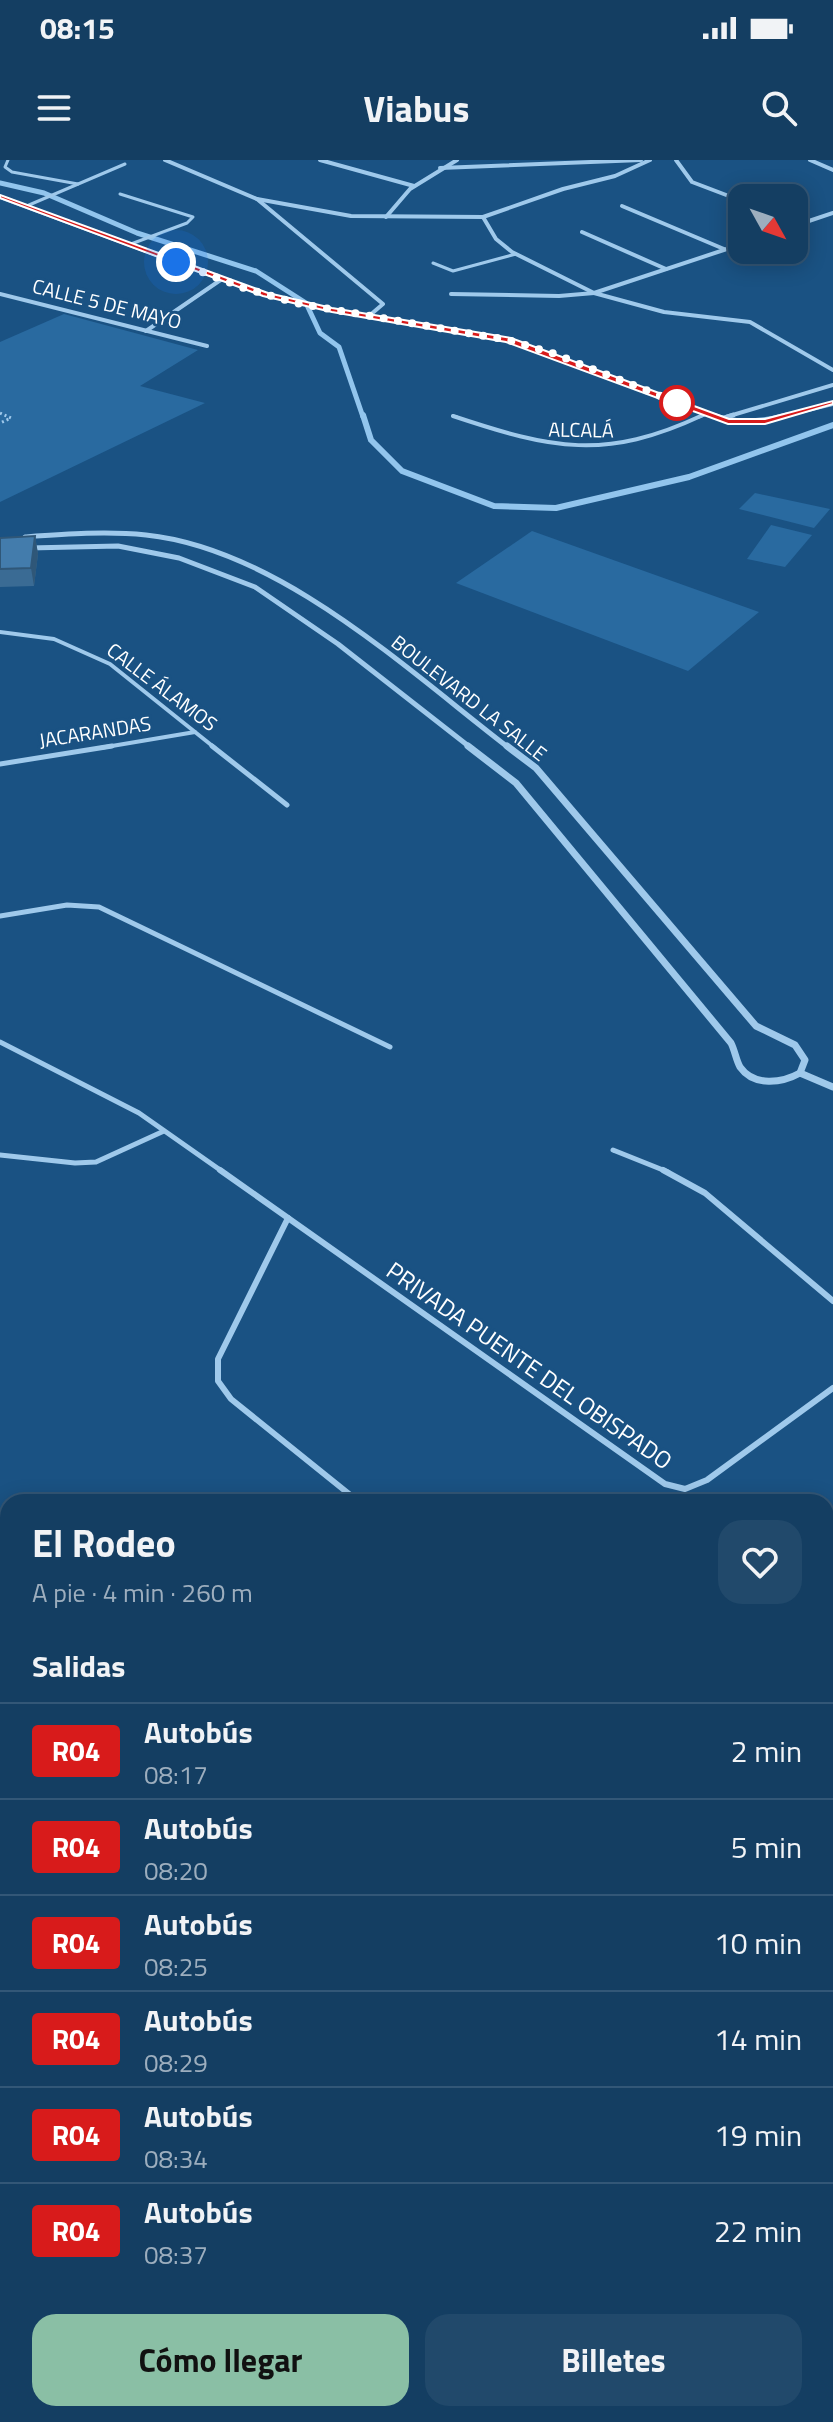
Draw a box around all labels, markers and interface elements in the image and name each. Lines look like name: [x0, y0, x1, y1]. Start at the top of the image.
text: 08:15: [40, 5, 115, 51]
text: Viabus: [364, 81, 469, 136]
icon: menu: [32, 86, 76, 130]
icon: search: [757, 86, 801, 130]
north arrow: [728, 184, 808, 264]
map controls: [728, 184, 808, 264]
your location: [156, 242, 196, 282]
street label: CALLE 5 DE MAYO: [29, 270, 185, 337]
unlabelled marker: [660, 386, 694, 420]
street label: ALCALÁ: [548, 413, 614, 446]
street label: BOULEVARD LA SALLE: [385, 627, 554, 768]
street label: CALLE ÁLAMOS: [100, 635, 224, 739]
street label: JACARANDAS: [37, 707, 153, 756]
street label: PRIVADA PUENTE DEL OBISPADO: [379, 1252, 680, 1478]
text: El Rodeo: [32, 1514, 176, 1572]
button: heart: [718, 1520, 802, 1604]
text: A pie · 4 min · 260 m: [32, 1573, 253, 1612]
text: Salidas: [32, 1643, 125, 1689]
text: Autobús: [144, 1709, 253, 1755]
text: 2 min: [731, 1728, 802, 1774]
text: R04: [52, 1729, 100, 1772]
text: 08:17: [144, 1755, 208, 1794]
text: Autobús: [144, 1805, 253, 1851]
text: 5 min: [731, 1824, 802, 1870]
text: R04: [52, 1825, 100, 1868]
text: 08:20: [144, 1851, 208, 1890]
text: Autobús: [144, 1901, 253, 1947]
text: 10 min: [714, 1920, 802, 1966]
text: R04: [52, 1921, 100, 1964]
text: 08:25: [144, 1947, 208, 1986]
text: Autobús: [144, 1997, 253, 2043]
text: 14 min: [714, 2016, 802, 2062]
text: R04: [52, 2017, 100, 2060]
text: 08:29: [144, 2043, 208, 2082]
text: Autobús: [144, 2093, 253, 2139]
text: 19 min: [714, 2112, 802, 2158]
text: R04: [52, 2113, 100, 2156]
text: 08:34: [144, 2139, 208, 2178]
text: Autobús: [144, 2189, 253, 2235]
text: 22 min: [714, 2208, 802, 2254]
text: R04: [52, 2209, 100, 2252]
text: 08:37: [144, 2235, 208, 2274]
button: Cómo llegar: [32, 2314, 409, 2406]
button: Billetes: [425, 2314, 802, 2406]

